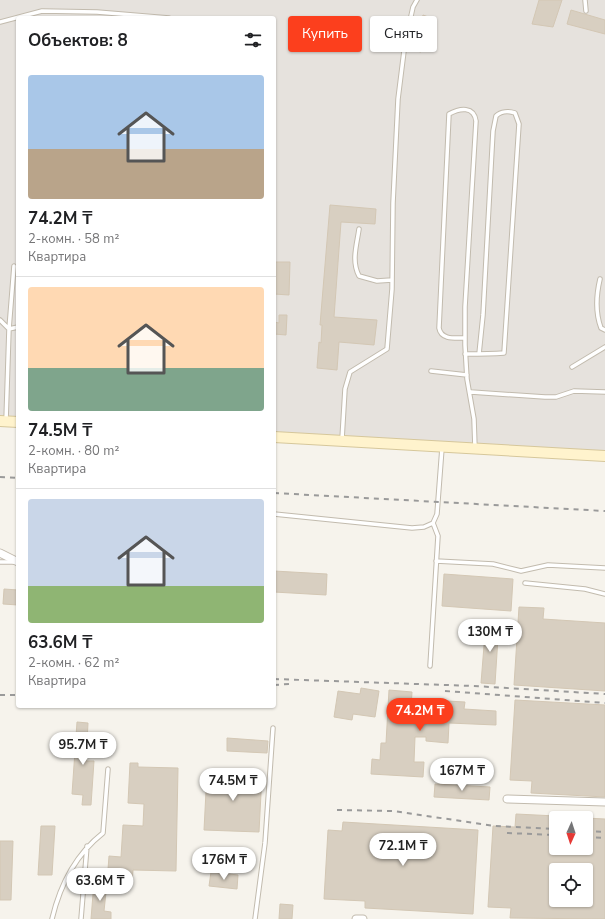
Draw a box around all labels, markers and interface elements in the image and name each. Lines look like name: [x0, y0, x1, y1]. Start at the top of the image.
chip: Купить: [288, 16, 362, 52]
chip: Снять: [370, 16, 437, 52]
text: Объектов: 8: [28, 29, 128, 52]
icon: filters: [242, 29, 264, 51]
icon: home: [110, 101, 182, 173]
text: 74.2M ₸: [28, 207, 92, 230]
text: 2-комн. · 58 m²: [28, 230, 119, 248]
text: Квартира: [28, 248, 86, 266]
icon: home: [110, 313, 182, 385]
text: 74.5M ₸: [28, 419, 92, 442]
text: 2-комн. · 80 m²: [28, 442, 119, 460]
text: Квартира: [28, 460, 86, 478]
icon: home: [110, 525, 182, 597]
pin: 130M ₸: [457, 619, 523, 653]
text: 130M ₸: [467, 623, 513, 641]
text: 63.6M ₸: [28, 631, 92, 654]
text: 2-комн. · 62 m²: [28, 654, 119, 672]
text: Квартира: [28, 672, 86, 690]
pin: 74.2M ₸: [383, 698, 457, 732]
text: 74.2M ₸: [395, 702, 445, 720]
pin: 95.7M ₸: [46, 732, 120, 766]
text: 95.7M ₸: [58, 736, 108, 754]
pin: 167M ₸: [429, 758, 495, 792]
text: 167M ₸: [439, 762, 485, 780]
pin: 74.5M ₸: [196, 768, 270, 802]
text: 74.5M ₸: [208, 772, 258, 790]
north arrow: [549, 811, 593, 855]
map controls: [549, 811, 593, 907]
pin: 72.1M ₸: [366, 833, 440, 867]
text: 72.1M ₸: [378, 837, 428, 855]
pin: 176M ₸: [191, 847, 257, 881]
text: 176M ₸: [201, 851, 247, 869]
button: locate: [549, 863, 593, 907]
pin: 63.6M ₸: [63, 868, 137, 902]
text: 63.6M ₸: [75, 872, 125, 890]

